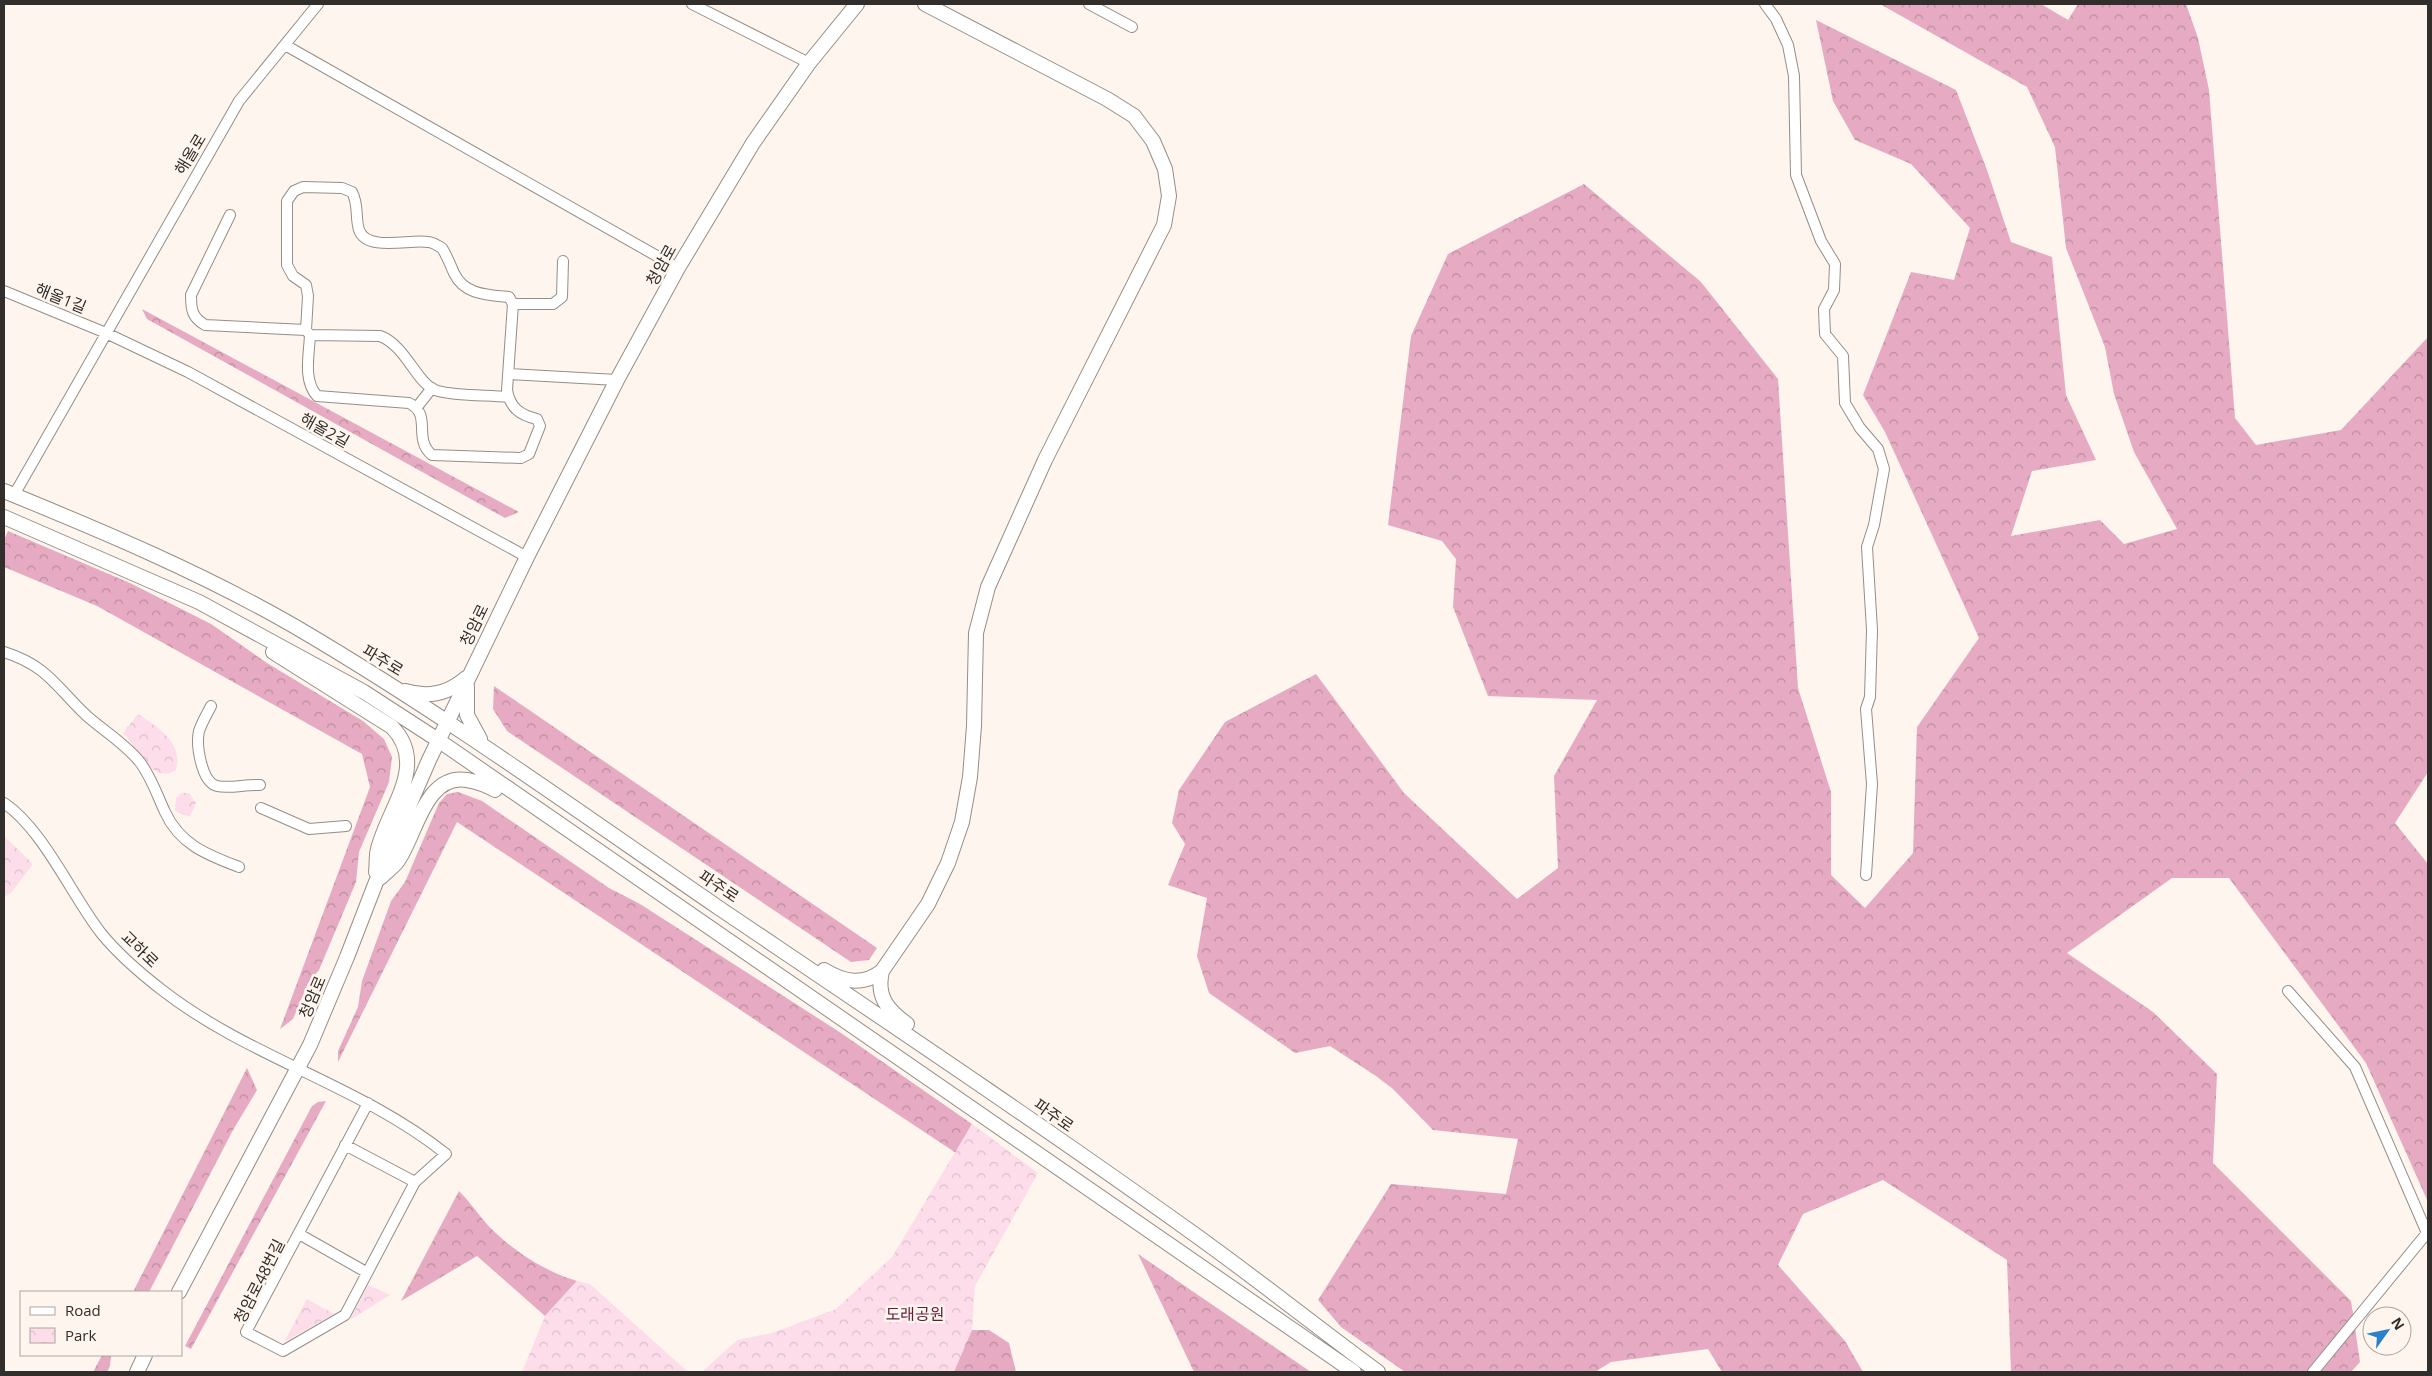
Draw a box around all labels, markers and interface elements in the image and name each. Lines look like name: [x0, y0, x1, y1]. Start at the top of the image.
street label: 해올로: [169, 129, 211, 179]
street label: 청암로: [641, 240, 681, 290]
street label: 해올1길: [32, 278, 90, 318]
street label: 해올2길: [296, 407, 354, 453]
street label: 청암로: [454, 600, 494, 650]
street label: 파주로: [358, 639, 408, 681]
street label: 파주로: [695, 865, 744, 908]
street label: 교하로: [116, 926, 164, 972]
street label: 청암로: [293, 972, 331, 1022]
street label: 파주로: [1030, 1093, 1079, 1137]
street label: 청암로48번길: [228, 1235, 290, 1327]
legend: [20, 1291, 182, 1356]
text: Road: [65, 1300, 101, 1320]
park label: 도래공원: [886, 1303, 944, 1325]
north arrow: [2362, 1306, 2412, 1356]
text: N: [2387, 1314, 2409, 1334]
text: Park: [65, 1325, 96, 1345]

